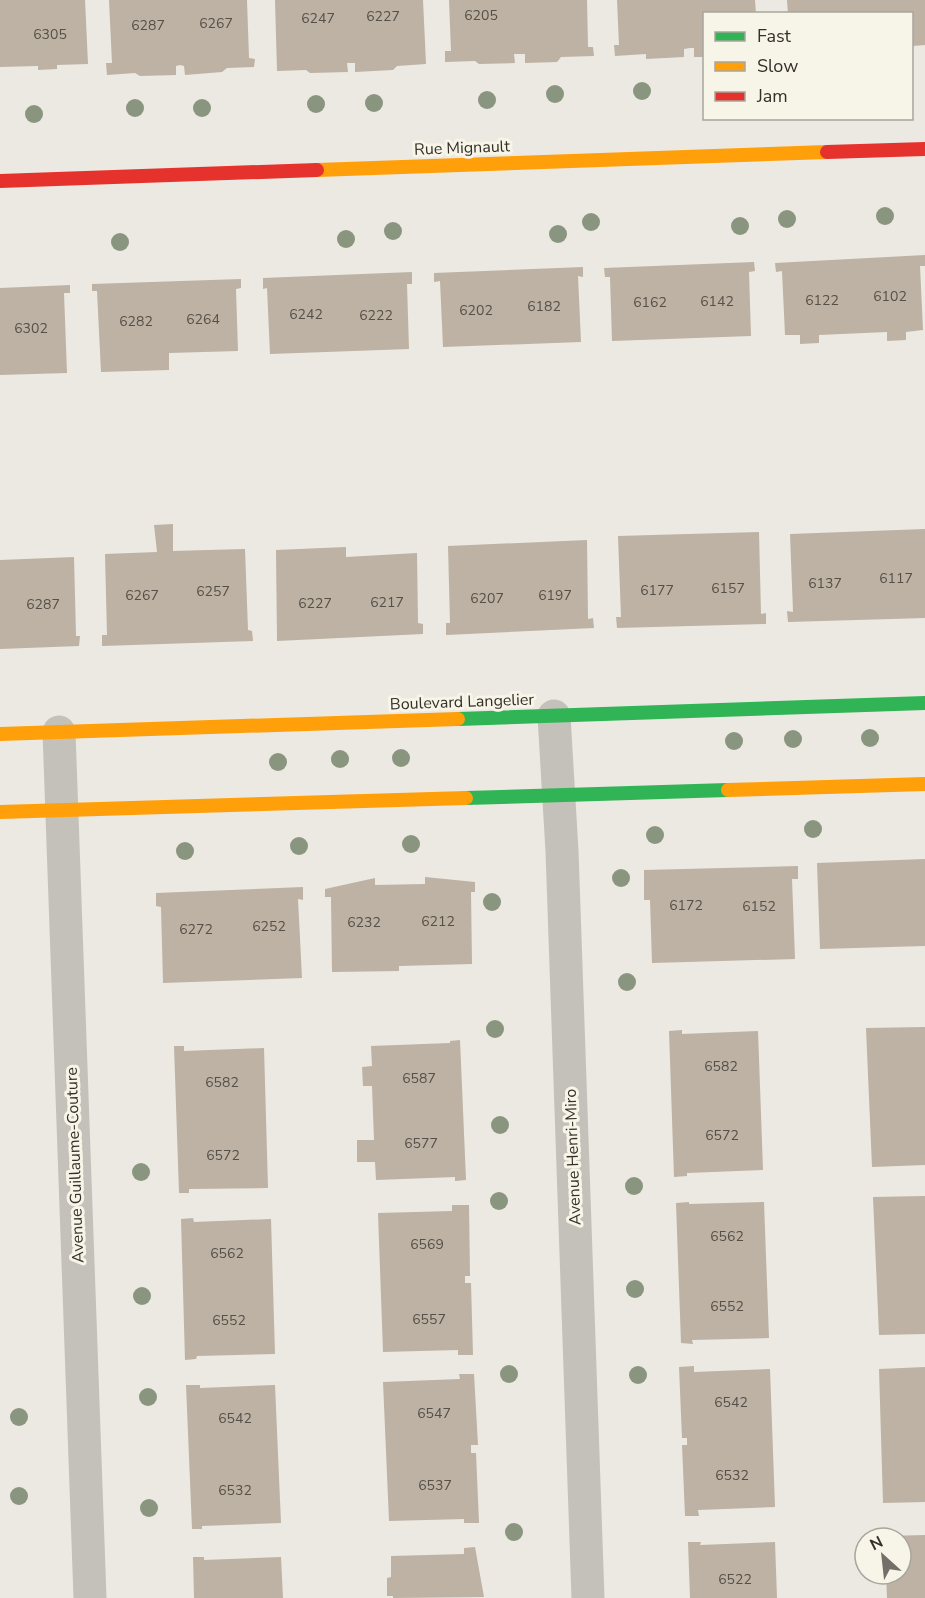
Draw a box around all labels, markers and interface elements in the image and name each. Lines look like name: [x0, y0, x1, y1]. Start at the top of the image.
house number: 6205: [464, 6, 498, 25]
house number: 6227: [366, 7, 400, 26]
house number: 6247: [301, 9, 335, 28]
legend: [703, 12, 913, 120]
house number: 6267: [199, 14, 233, 33]
house number: 6287: [131, 16, 165, 35]
text: Fast: [757, 24, 792, 48]
house number: 6305: [33, 25, 67, 44]
text: Slow: [757, 54, 798, 78]
text: Jam: [756, 84, 788, 108]
street label: Rue Mignault: [414, 135, 511, 161]
house number: 6102: [873, 287, 907, 306]
house number: 6122: [805, 291, 839, 310]
house number: 6142: [700, 292, 734, 311]
house number: 6162: [633, 293, 667, 312]
house number: 6182: [527, 297, 561, 316]
house number: 6202: [459, 301, 493, 320]
house number: 6242: [289, 305, 323, 324]
house number: 6222: [359, 306, 393, 325]
house number: 6264: [186, 310, 220, 329]
house number: 6282: [119, 312, 153, 331]
house number: 6302: [14, 319, 48, 338]
house number: 6117: [879, 569, 913, 588]
house number: 6137: [808, 574, 842, 593]
house number: 6157: [711, 579, 745, 598]
house number: 6177: [640, 581, 674, 600]
house number: 6257: [196, 582, 230, 601]
house number: 6267: [125, 586, 159, 605]
house number: 6197: [538, 586, 572, 605]
house number: 6207: [470, 589, 504, 608]
house number: 6217: [370, 593, 404, 612]
house number: 6227: [298, 594, 332, 613]
house number: 6287: [26, 595, 60, 614]
street label: Boulevard Langelier: [390, 688, 535, 716]
house number: 6172: [669, 896, 703, 915]
house number: 6152: [742, 897, 776, 916]
house number: 6212: [421, 912, 455, 931]
house number: 6232: [347, 913, 381, 932]
house number: 6252: [252, 917, 286, 936]
house number: 6272: [179, 920, 213, 939]
house number: 6582: [704, 1057, 738, 1076]
street label: Avenue Guillaume-Couture: [61, 1067, 89, 1263]
house number: 6587: [402, 1069, 436, 1088]
house number: 6582: [205, 1073, 239, 1092]
street label: Avenue Henri-Miro: [560, 1088, 586, 1226]
house number: 6572: [705, 1126, 739, 1145]
house number: 6577: [404, 1134, 438, 1153]
house number: 6572: [206, 1146, 240, 1165]
house number: 6562: [710, 1227, 744, 1246]
house number: 6569: [410, 1235, 444, 1254]
house number: 6562: [210, 1244, 244, 1263]
house number: 6552: [710, 1297, 744, 1316]
house number: 6557: [412, 1310, 446, 1329]
house number: 6552: [212, 1311, 246, 1330]
house number: 6542: [714, 1393, 748, 1412]
house number: 6547: [417, 1404, 451, 1423]
house number: 6542: [218, 1409, 252, 1428]
house number: 6532: [715, 1466, 749, 1485]
house number: 6537: [418, 1476, 452, 1495]
house number: 6532: [218, 1481, 252, 1500]
north arrow: [853, 1526, 913, 1586]
text: N: [866, 1531, 887, 1556]
house number: 6522: [718, 1570, 752, 1589]

